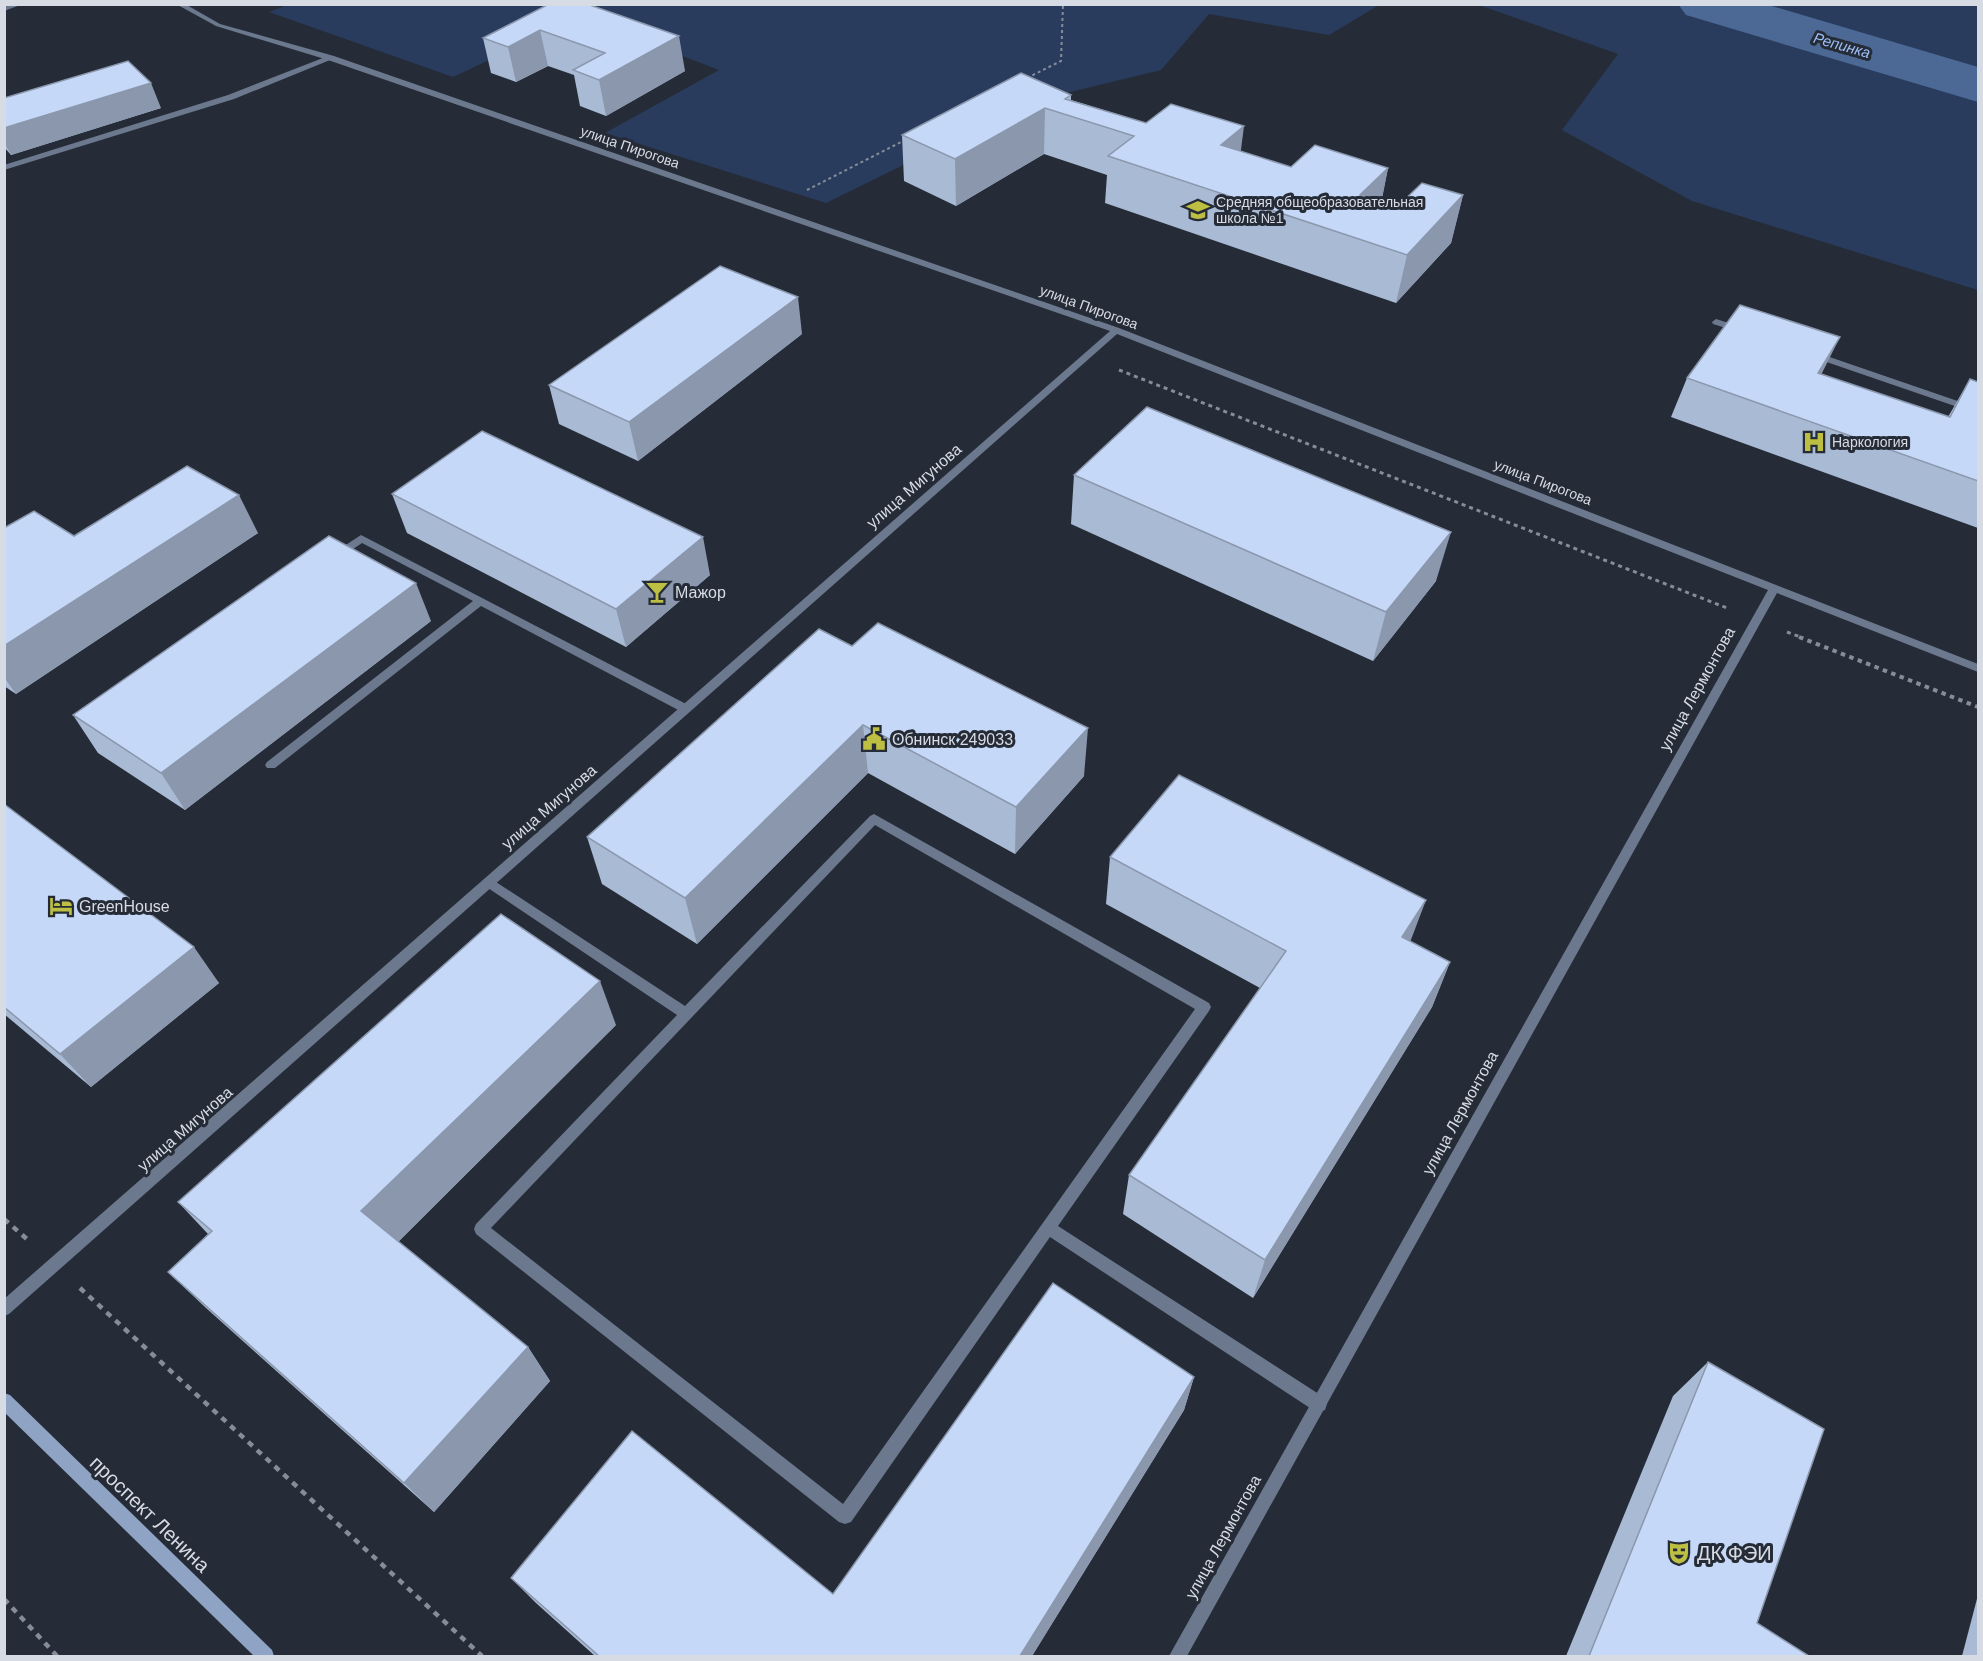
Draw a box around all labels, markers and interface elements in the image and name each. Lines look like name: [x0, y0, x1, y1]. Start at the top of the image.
water label: Репинка: [1812, 29, 1872, 61]
street label: улица Пирогова: [578, 123, 682, 171]
place label: Средняя общеобразовательная школа №1: [1216, 194, 1423, 226]
school or university icon: Средняя общеобразовательная школа №1: [1185, 197, 1211, 223]
street label: улица Пирогова: [1038, 282, 1141, 332]
hospital icon: Наркология: [1801, 429, 1827, 455]
place label: Наркология: [1832, 434, 1908, 450]
street label: улица Мигунова: [863, 440, 965, 532]
street label: улица Пирогова: [1492, 456, 1594, 508]
bar icon: Мажор: [644, 579, 670, 605]
place label: Мажор: [675, 584, 726, 601]
street label: улица Лермонтова: [1656, 624, 1738, 754]
public building icon: Обнинск 249033: [861, 726, 887, 752]
place label: Обнинск 249033: [892, 731, 1013, 748]
street label: улица Мигунова: [498, 761, 600, 853]
hotel icon: GreenHouse: [48, 893, 74, 919]
place label: GreenHouse: [79, 898, 170, 915]
street label: улица Лермонтова: [1419, 1048, 1501, 1178]
street label: улица Мигунова: [134, 1083, 236, 1175]
street label: проспект Ленина: [86, 1451, 215, 1577]
street label: улица Лермонтова: [1182, 1472, 1264, 1602]
theatre icon: ДК ФЭИ: [1666, 1540, 1692, 1566]
place label: ДК ФЭИ: [1697, 1542, 1772, 1564]

